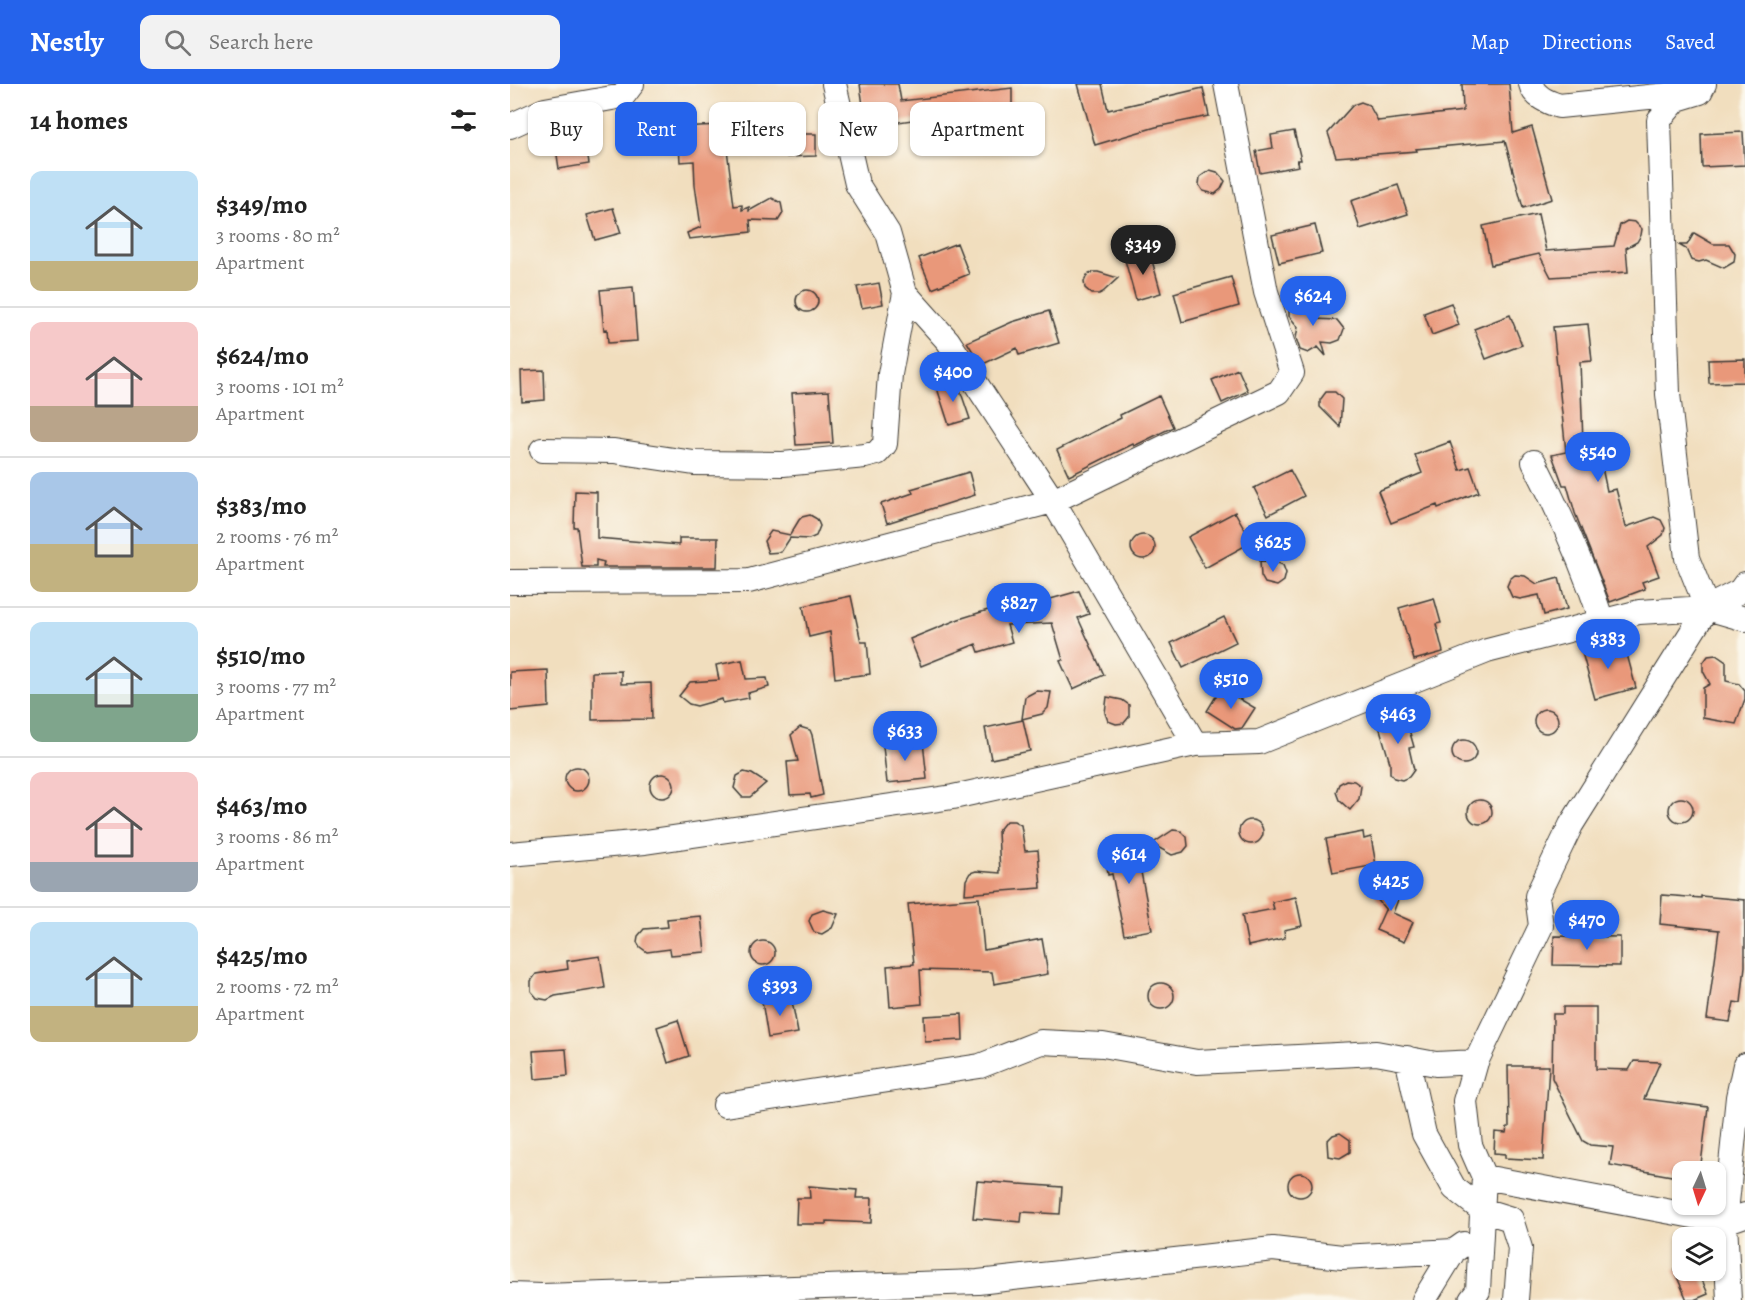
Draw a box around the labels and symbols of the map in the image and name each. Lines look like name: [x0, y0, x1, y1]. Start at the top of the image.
pin: $349: [1107, 225, 1179, 276]
pin: $624: [1277, 276, 1349, 327]
pin: $400: [917, 352, 989, 403]
pin: $540: [1562, 432, 1634, 483]
pin: $625: [1237, 522, 1309, 573]
pin: $827: [983, 583, 1055, 634]
pin: $383: [1572, 619, 1644, 670]
pin: $510: [1195, 659, 1267, 710]
pin: $463: [1362, 694, 1434, 745]
pin: $633: [869, 711, 941, 762]
pin: $614: [1093, 834, 1165, 885]
pin: $425: [1355, 861, 1427, 912]
pin: $470: [1551, 900, 1623, 951]
pin: $393: [744, 966, 816, 1017]
north arrow: [1672, 1161, 1726, 1215]

